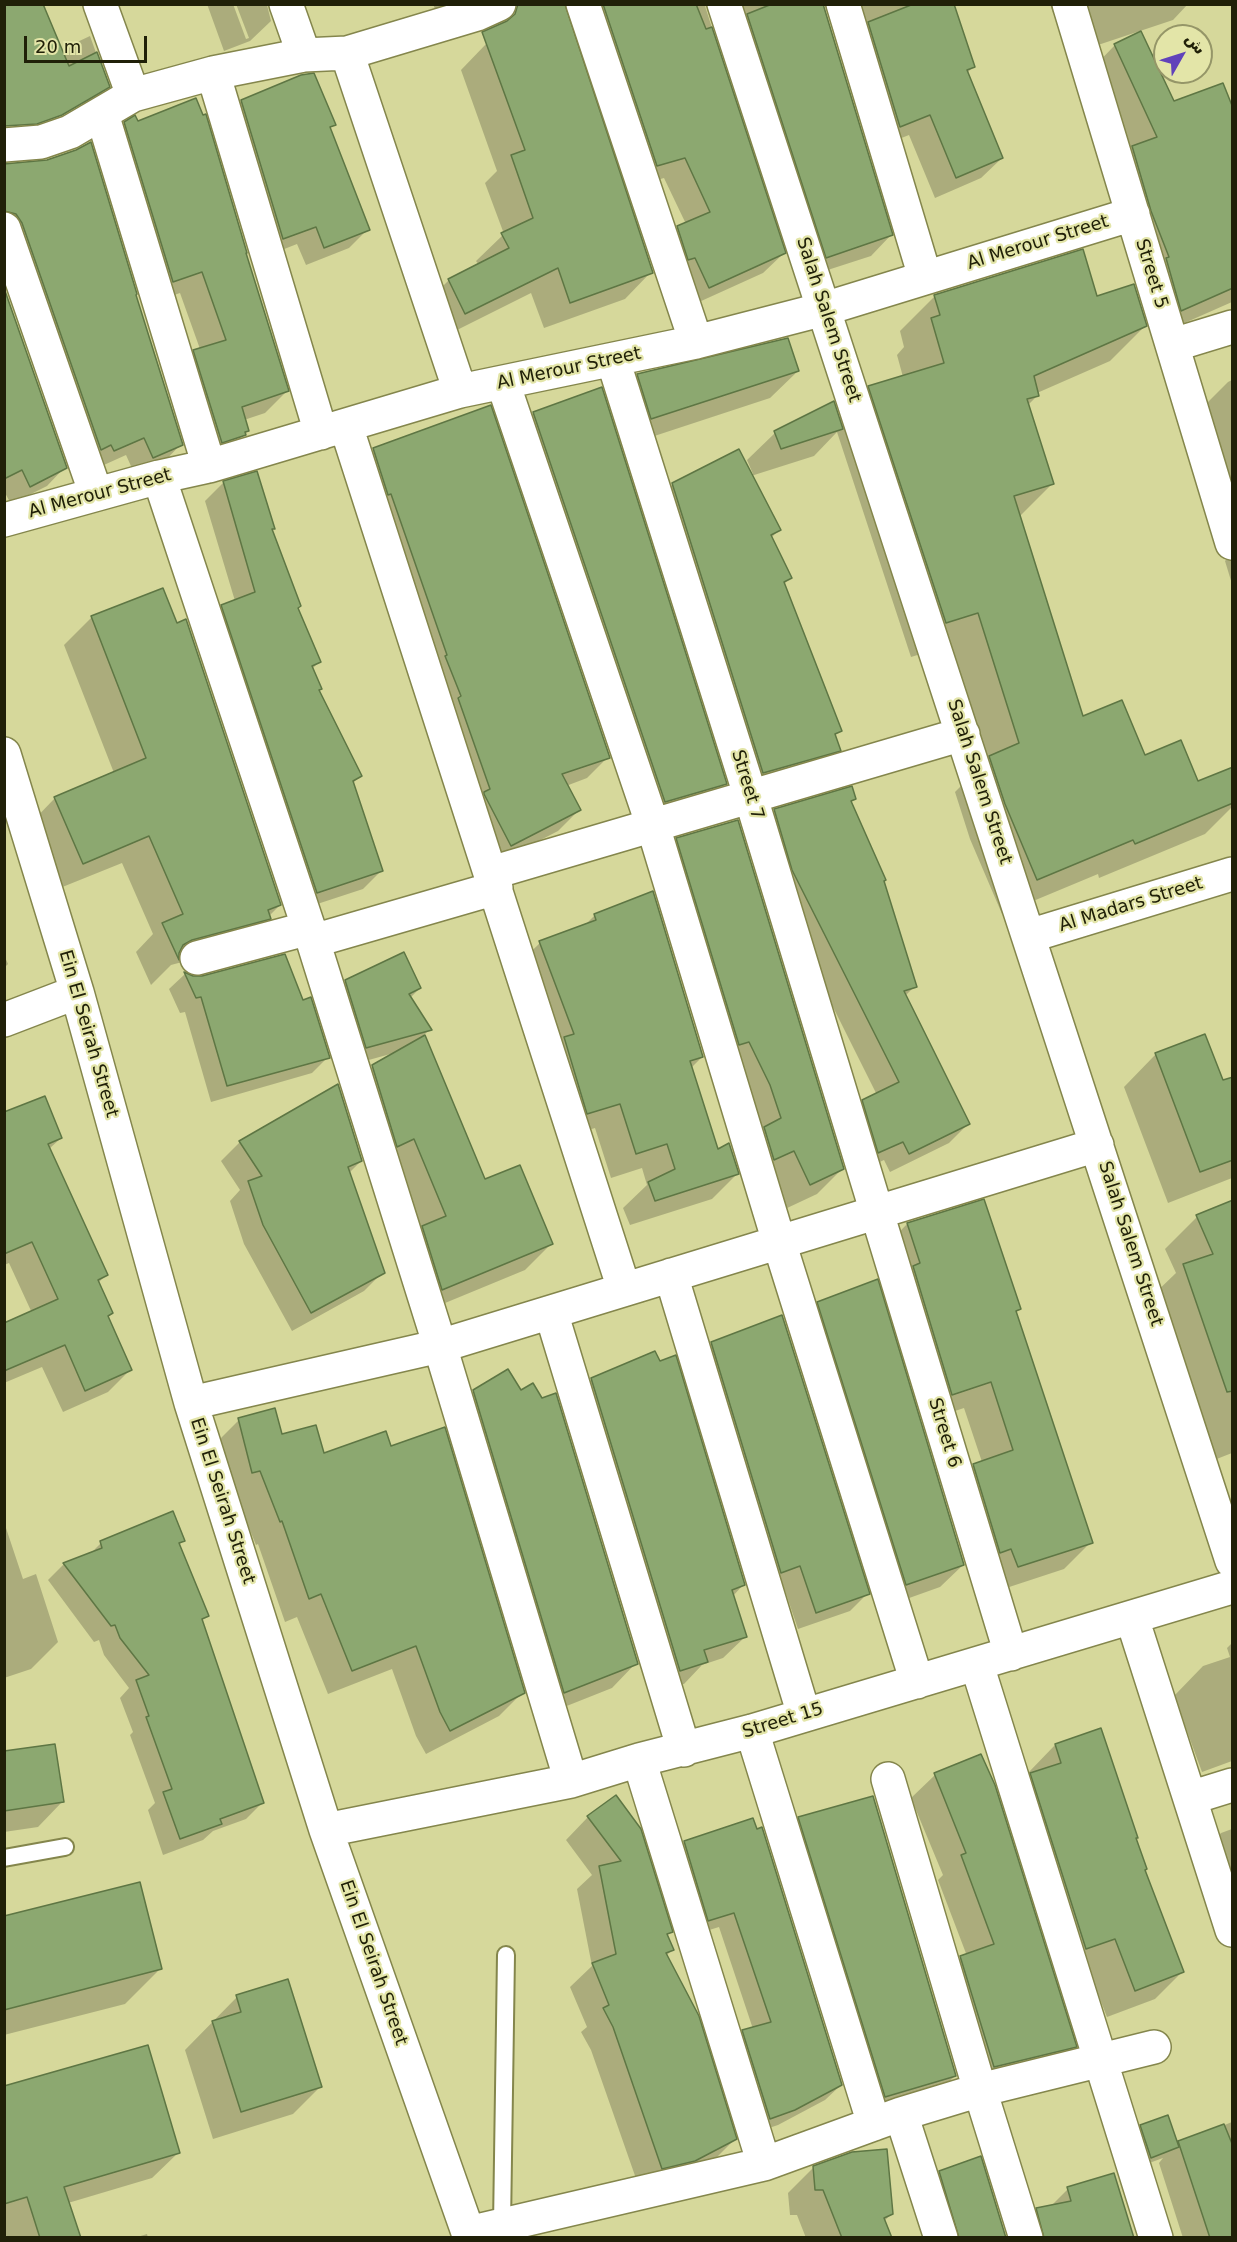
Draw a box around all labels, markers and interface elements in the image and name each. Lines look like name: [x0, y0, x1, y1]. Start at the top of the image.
scale bar: [27, 24, 150, 62]
north arrow: [1153, 24, 1213, 84]
text: ش: [1181, 29, 1210, 58]
text: 20 m: [35, 36, 81, 57]
street label: Al Merour Street: [965, 211, 1111, 275]
street label: Salah Salem Street: [791, 235, 865, 405]
street label: Street 5: [1130, 236, 1172, 312]
street label: Al Merour Street: [495, 343, 643, 395]
street label: Al Merour Street: [26, 465, 174, 523]
street label: Salah Salem Street: [942, 697, 1016, 867]
street label: Street 7: [726, 747, 768, 823]
street label: Al Madars Street: [1056, 873, 1206, 937]
street label: Ein El Seirah Street: [54, 948, 122, 1120]
street label: Salah Salem Street: [1093, 1159, 1167, 1329]
street label: Street 6: [923, 1395, 965, 1471]
street label: Ein El Seirah Street: [185, 1415, 259, 1587]
street label: Street 15: [740, 1698, 826, 1744]
street label: Ein El Seirah Street: [335, 1878, 411, 2048]

